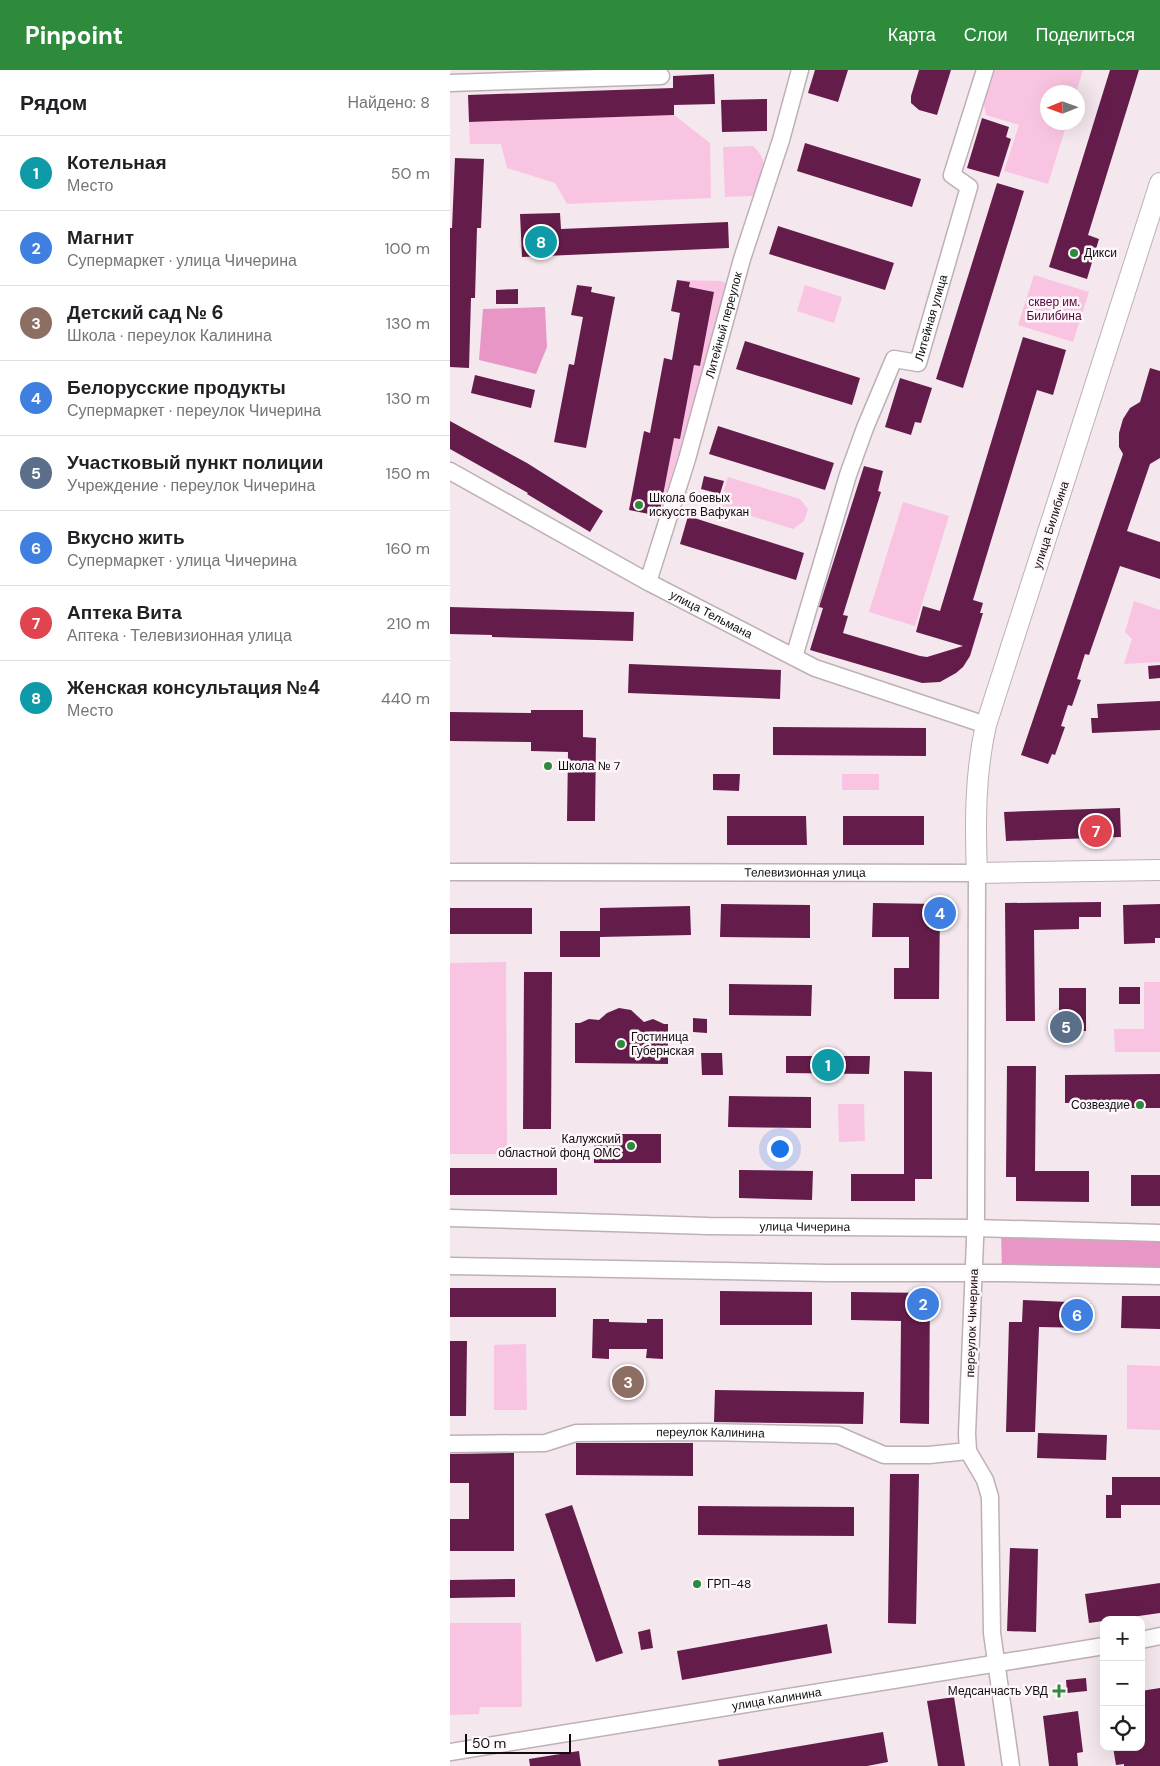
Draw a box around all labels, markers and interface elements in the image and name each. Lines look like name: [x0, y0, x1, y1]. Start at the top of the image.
text: Pinpoint: [25, 20, 123, 51]
text: Карта: [888, 23, 936, 47]
text: Слои: [964, 23, 1008, 47]
text: Поделиться: [1036, 23, 1135, 47]
north arrow: [1040, 85, 1085, 130]
text: Рядом: [20, 89, 87, 117]
text: Найдено: 8: [347, 92, 430, 113]
text: Котельная: [67, 150, 166, 175]
text: 1: [33, 163, 39, 184]
text: 50 m: [391, 163, 430, 184]
text: Место: [67, 175, 113, 196]
pin: 8: [525, 223, 557, 261]
text: Магнит: [67, 225, 134, 250]
text: 2: [31, 238, 41, 259]
text: 100 m: [385, 238, 430, 259]
place label: Дикси: [1084, 245, 1117, 261]
marker: Дикси: [1068, 247, 1080, 259]
text: Супермаркет · улица Чичерина: [67, 250, 297, 271]
street label: Литейный переулок: [702, 269, 746, 380]
street label: Литейная улица: [911, 272, 951, 363]
park label: сквер им. Билибина: [1026, 294, 1082, 324]
text: Детский сад № 6: [67, 300, 224, 325]
text: 3: [31, 313, 41, 334]
text: 130 m: [386, 313, 430, 334]
text: Школа · переулок Калинина: [67, 325, 272, 346]
text: Белорусские продукты: [67, 375, 286, 400]
text: 4: [31, 388, 41, 409]
text: 130 m: [386, 388, 430, 409]
text: Супермаркет · переулок Чичерина: [67, 400, 321, 421]
text: Участковый пункт полиции: [67, 450, 323, 475]
text: 5: [31, 463, 41, 484]
text: 150 m: [386, 463, 430, 484]
text: Учреждение · переулок Чичерина: [67, 475, 315, 496]
street label: улица Билибина: [1029, 479, 1073, 571]
place label: Школа боевых искусств Вафукан: [649, 490, 749, 520]
marker: Школа боевых искусств Вафукан: [633, 499, 645, 511]
text: Вкусно жить: [67, 525, 185, 550]
text: 6: [31, 538, 41, 559]
text: 160 m: [386, 538, 430, 559]
text: Супермаркет · улица Чичерина: [67, 550, 297, 571]
street label: улица Тельмана: [667, 587, 755, 643]
text: Аптека Вита: [67, 600, 182, 625]
text: 7: [32, 613, 40, 634]
text: 210 m: [386, 613, 430, 634]
text: Аптека · Телевизионная улица: [67, 625, 292, 646]
text: Женская консультация №4: [67, 675, 320, 700]
text: 8: [31, 688, 41, 709]
text: 440 m: [381, 688, 430, 709]
text: Место: [67, 700, 113, 721]
place label: Школа № 7: [558, 758, 620, 774]
marker: Школа № 7: [542, 760, 554, 772]
pin: 7: [1080, 812, 1112, 850]
street label: Телевизионная улица: [744, 865, 866, 881]
pin: 4: [924, 894, 956, 932]
pin: 5: [1050, 1008, 1082, 1046]
place label: Гостиница Губернская: [631, 1029, 694, 1059]
marker: Гостиница Губернская: [615, 1038, 627, 1050]
pin: 1: [812, 1046, 844, 1084]
place label: Созвездие: [1071, 1097, 1130, 1113]
marker: Созвездие: [1134, 1099, 1146, 1111]
place label: Калужский областной фонд ОМС: [498, 1131, 621, 1161]
your location: [767, 1136, 793, 1162]
marker: Калужский областной фонд ОМС: [625, 1140, 637, 1152]
street label: улица Чичерина: [760, 1218, 851, 1235]
street label: переулок Чичерина: [962, 1268, 982, 1378]
pin: 2: [907, 1285, 939, 1323]
pin: 6: [1061, 1296, 1093, 1334]
pin: 3: [612, 1363, 644, 1401]
street label: переулок Калинина: [656, 1424, 765, 1441]
place label: ГРП-48: [707, 1576, 751, 1592]
marker: ГРП-48: [691, 1578, 703, 1590]
map controls: [1100, 1616, 1145, 1751]
button: +: [1100, 1616, 1145, 1661]
button: −: [1100, 1661, 1145, 1706]
place label: Медсанчасть УВД: [948, 1683, 1048, 1699]
street label: улица Калинина: [731, 1684, 823, 1714]
marker: Медсанчасть УВД: [1052, 1684, 1066, 1698]
button: locate: [1100, 1706, 1145, 1751]
scale bar: [465, 1731, 571, 1754]
text: 50 m: [472, 1734, 506, 1752]

